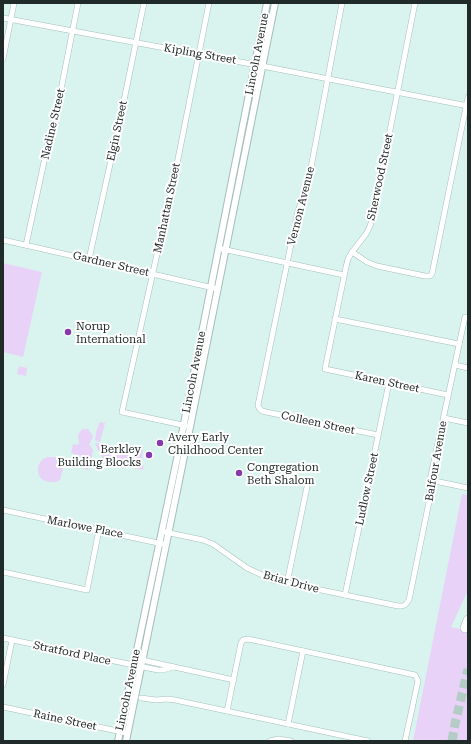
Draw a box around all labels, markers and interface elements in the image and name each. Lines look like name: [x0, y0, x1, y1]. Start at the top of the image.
street label: Lincoln Avenue: [243, 12, 271, 96]
street label: Kipling Street: [163, 41, 237, 67]
street label: Nadine Street: [39, 87, 67, 161]
street label: Elgin Street: [104, 100, 130, 162]
street label: Sherwood Street: [364, 132, 396, 222]
street label: Manhattan Street: [151, 162, 183, 254]
street label: Vernon Avenue: [285, 165, 317, 247]
street label: Gardner Street: [71, 249, 151, 279]
place label: Norup International: [76, 320, 146, 346]
marker: Norup International: [63, 327, 73, 337]
street label: Lincoln Avenue: [180, 330, 208, 414]
street label: Karen Street: [354, 369, 420, 395]
street label: Colleen Street: [280, 409, 356, 437]
street label: Balfour Avenue: [423, 420, 449, 502]
place label: Avery Early Childhood Center: [168, 431, 264, 457]
marker: Avery Early Childhood Center: [155, 438, 165, 448]
place label: Berkley Building Blocks: [58, 443, 141, 469]
marker: Berkley Building Blocks: [144, 450, 154, 460]
street label: Ludlow Street: [353, 451, 381, 527]
place label: Congregation Beth Shalom: [247, 461, 319, 487]
marker: Congregation Beth Shalom: [234, 468, 244, 478]
street label: Marlowe Place: [46, 513, 124, 541]
street label: Briar Drive: [262, 568, 320, 596]
street label: Stratford Place: [32, 638, 112, 668]
street label: Lincoln Avenue: [113, 648, 143, 732]
street label: Raine Street: [32, 707, 98, 733]

